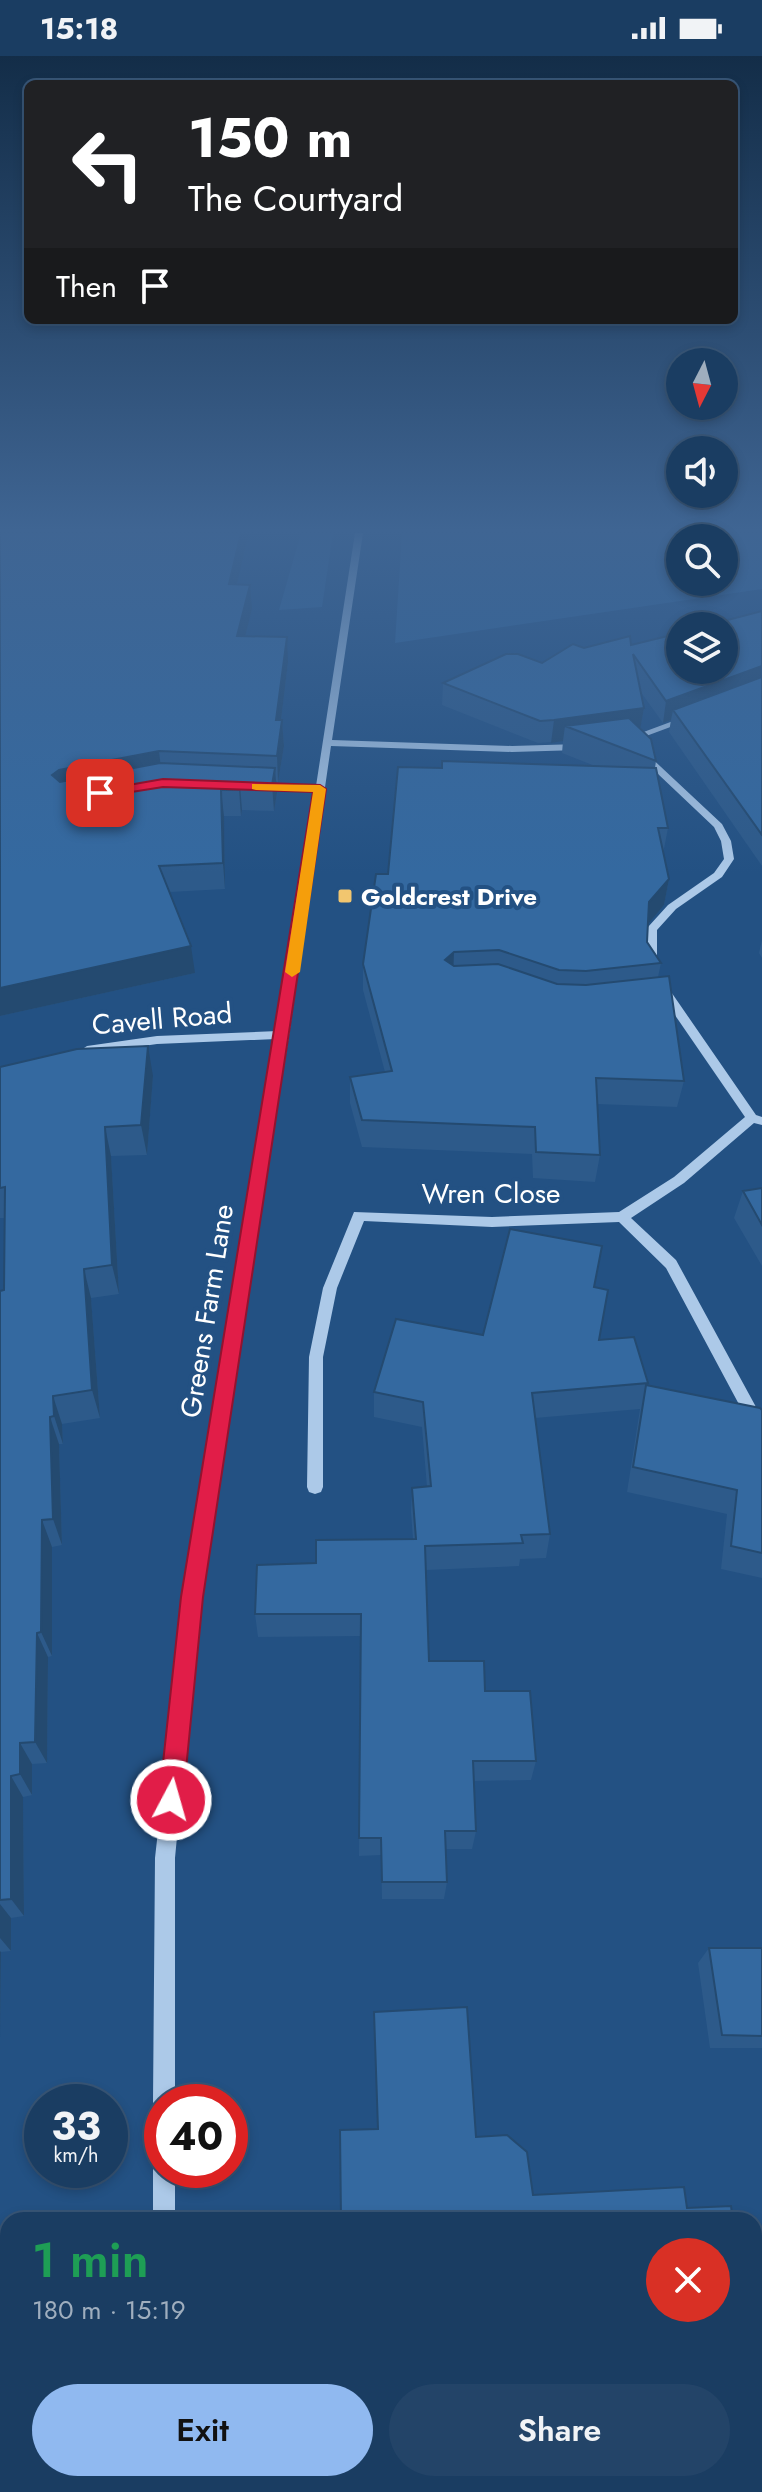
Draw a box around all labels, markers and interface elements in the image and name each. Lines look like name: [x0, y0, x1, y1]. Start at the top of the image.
text: 15:18: [40, 7, 118, 50]
text: 150 m: [188, 97, 352, 178]
icon: left: [56, 112, 160, 216]
text: The Courtyard: [188, 172, 403, 224]
icon: arrive: [133, 264, 177, 308]
text: Then: [56, 265, 117, 308]
north arrow: [666, 348, 738, 420]
map controls: [666, 348, 738, 684]
button: sound: [666, 436, 738, 508]
button: search: [666, 524, 738, 596]
button: layers: [666, 612, 738, 684]
pin: [66, 759, 134, 827]
icon: arrive: [78, 771, 122, 815]
place label: Goldcrest Drive: [361, 879, 537, 914]
marker: Goldcrest Drive: [336, 887, 354, 905]
street label: Cavell Road: [90, 992, 234, 1046]
street label: Wren Close: [421, 1173, 561, 1214]
street label: Greens Farm Lane: [170, 1201, 244, 1421]
position arrow: [129, 1758, 213, 1842]
speed limit sign: 40: [144, 2084, 248, 2188]
text: 33: [51, 2097, 101, 2155]
text: km/h: [53, 2141, 99, 2170]
text: 1 min: [32, 2226, 149, 2295]
button: close: [646, 2238, 730, 2322]
text: 180 m · 15:19: [32, 2291, 186, 2329]
button: Exit: [32, 2384, 373, 2476]
button: Share: [389, 2384, 730, 2476]

